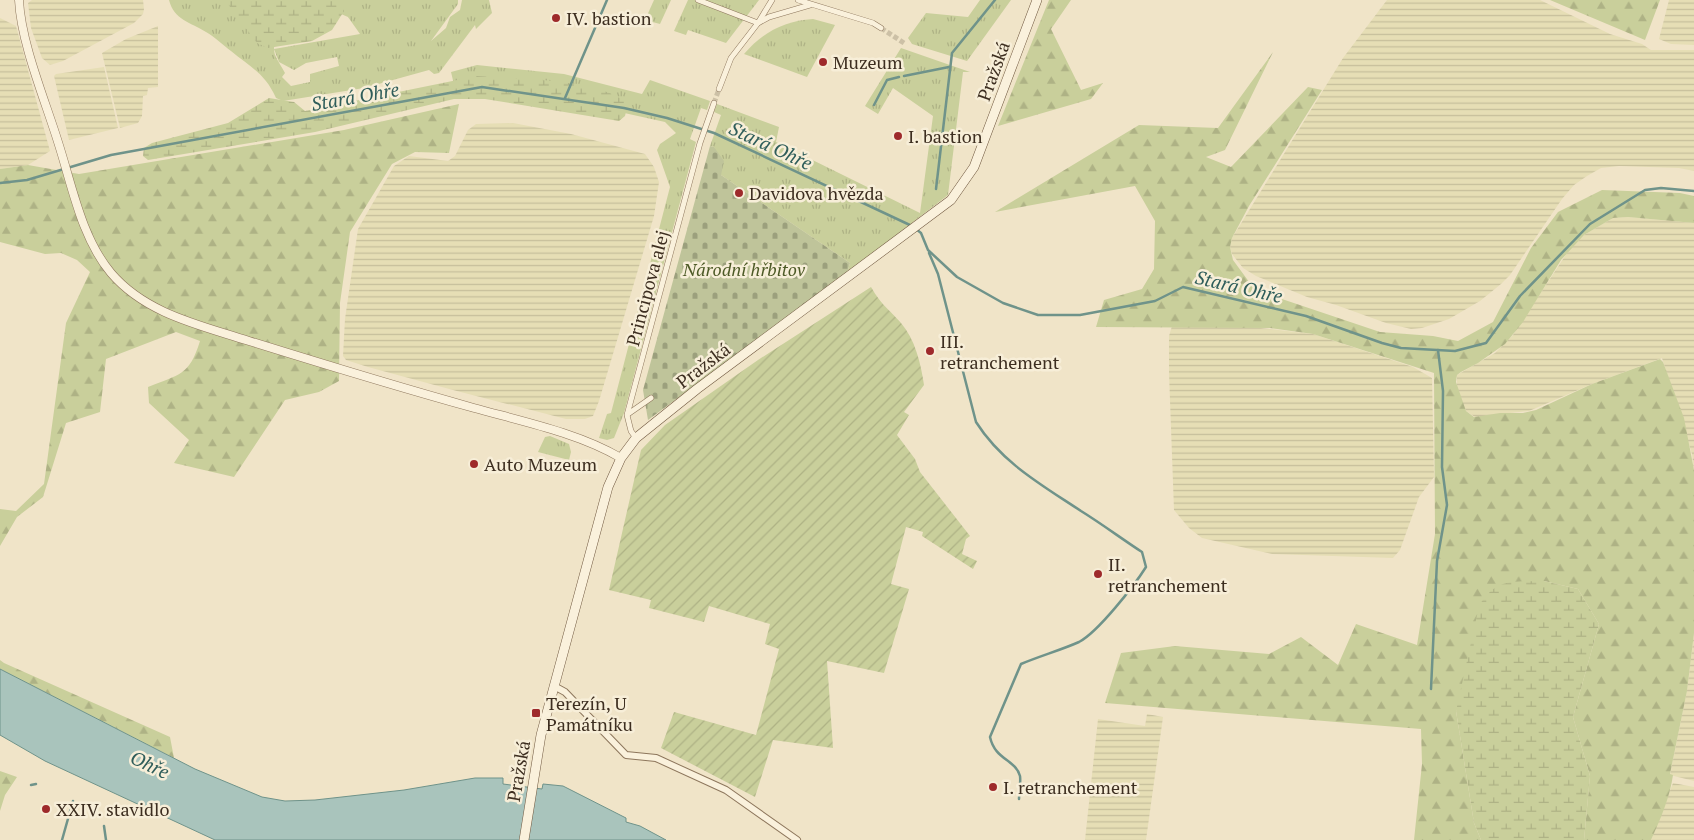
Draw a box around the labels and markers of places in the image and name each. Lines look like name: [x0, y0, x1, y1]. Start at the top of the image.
place label: IV. bastion: [566, 6, 652, 30]
marker: IV. bastion: [550, 12, 562, 24]
place label: Muzeum: [833, 50, 903, 74]
marker: Muzeum: [817, 56, 829, 68]
place label: I. bastion: [908, 124, 983, 148]
marker: I. bastion: [892, 130, 904, 142]
place label: Davidova hvězda: [749, 181, 884, 205]
marker: Davidova hvězda: [733, 187, 745, 199]
place label: III. retranchement: [940, 329, 1060, 374]
marker: III. retranchement: [924, 345, 936, 357]
place label: Auto Muzeum: [484, 452, 598, 476]
marker: Auto Muzeum: [468, 458, 480, 470]
place label: II. retranchement: [1108, 552, 1228, 597]
marker: II. retranchement: [1092, 568, 1104, 580]
place label: Terezín, U Památníku: [546, 691, 633, 736]
marker: Terezín, U Památníku: [530, 707, 542, 719]
place label: I. retranchement: [1003, 775, 1138, 799]
marker: I. retranchement: [987, 781, 999, 793]
place label: XXIV. stavidlo: [56, 797, 170, 821]
marker: XXIV. stavidlo: [40, 803, 52, 815]

